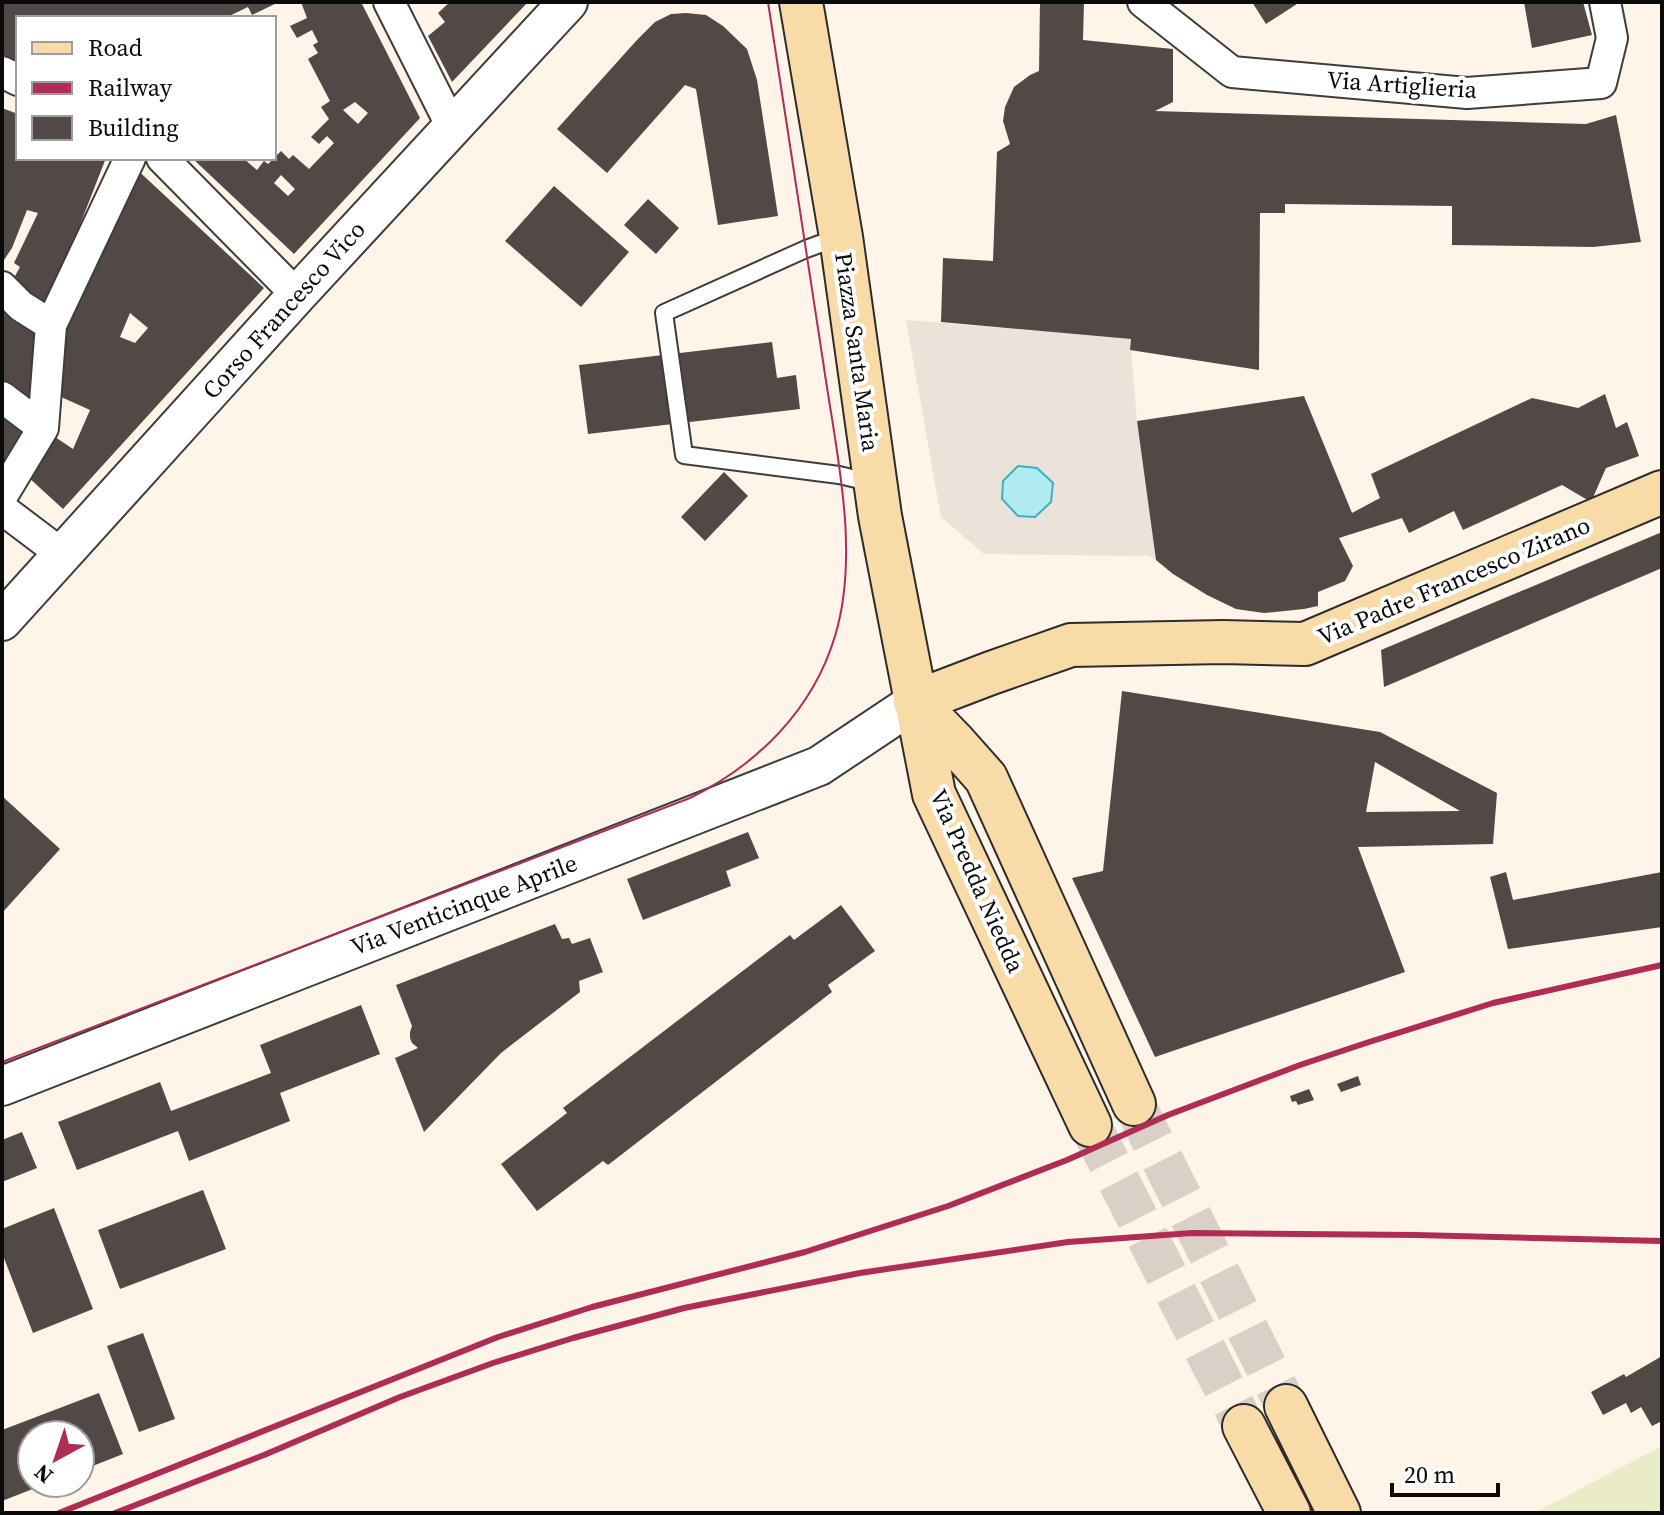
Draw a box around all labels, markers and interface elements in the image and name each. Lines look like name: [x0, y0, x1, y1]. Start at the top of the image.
legend: [16, 16, 276, 160]
text: Road: [88, 31, 143, 64]
street label: Via Artiglieria: [1326, 63, 1479, 106]
text: Railway: [88, 71, 173, 104]
text: Building: [88, 111, 179, 144]
street label: Corso Francesco Vico: [195, 214, 372, 406]
street label: Piazza Santa Maria: [827, 250, 888, 454]
street label: Via Padre Francesco Zirano: [1313, 508, 1595, 653]
street label: Via Predda Niedda: [922, 784, 1033, 978]
street label: Via Venticinque Aprile: [346, 846, 582, 963]
north arrow: [16, 1419, 96, 1499]
scale bar: [1392, 1447, 1498, 1497]
text: N: [27, 1458, 59, 1491]
text: 20 m: [1404, 1458, 1455, 1491]

